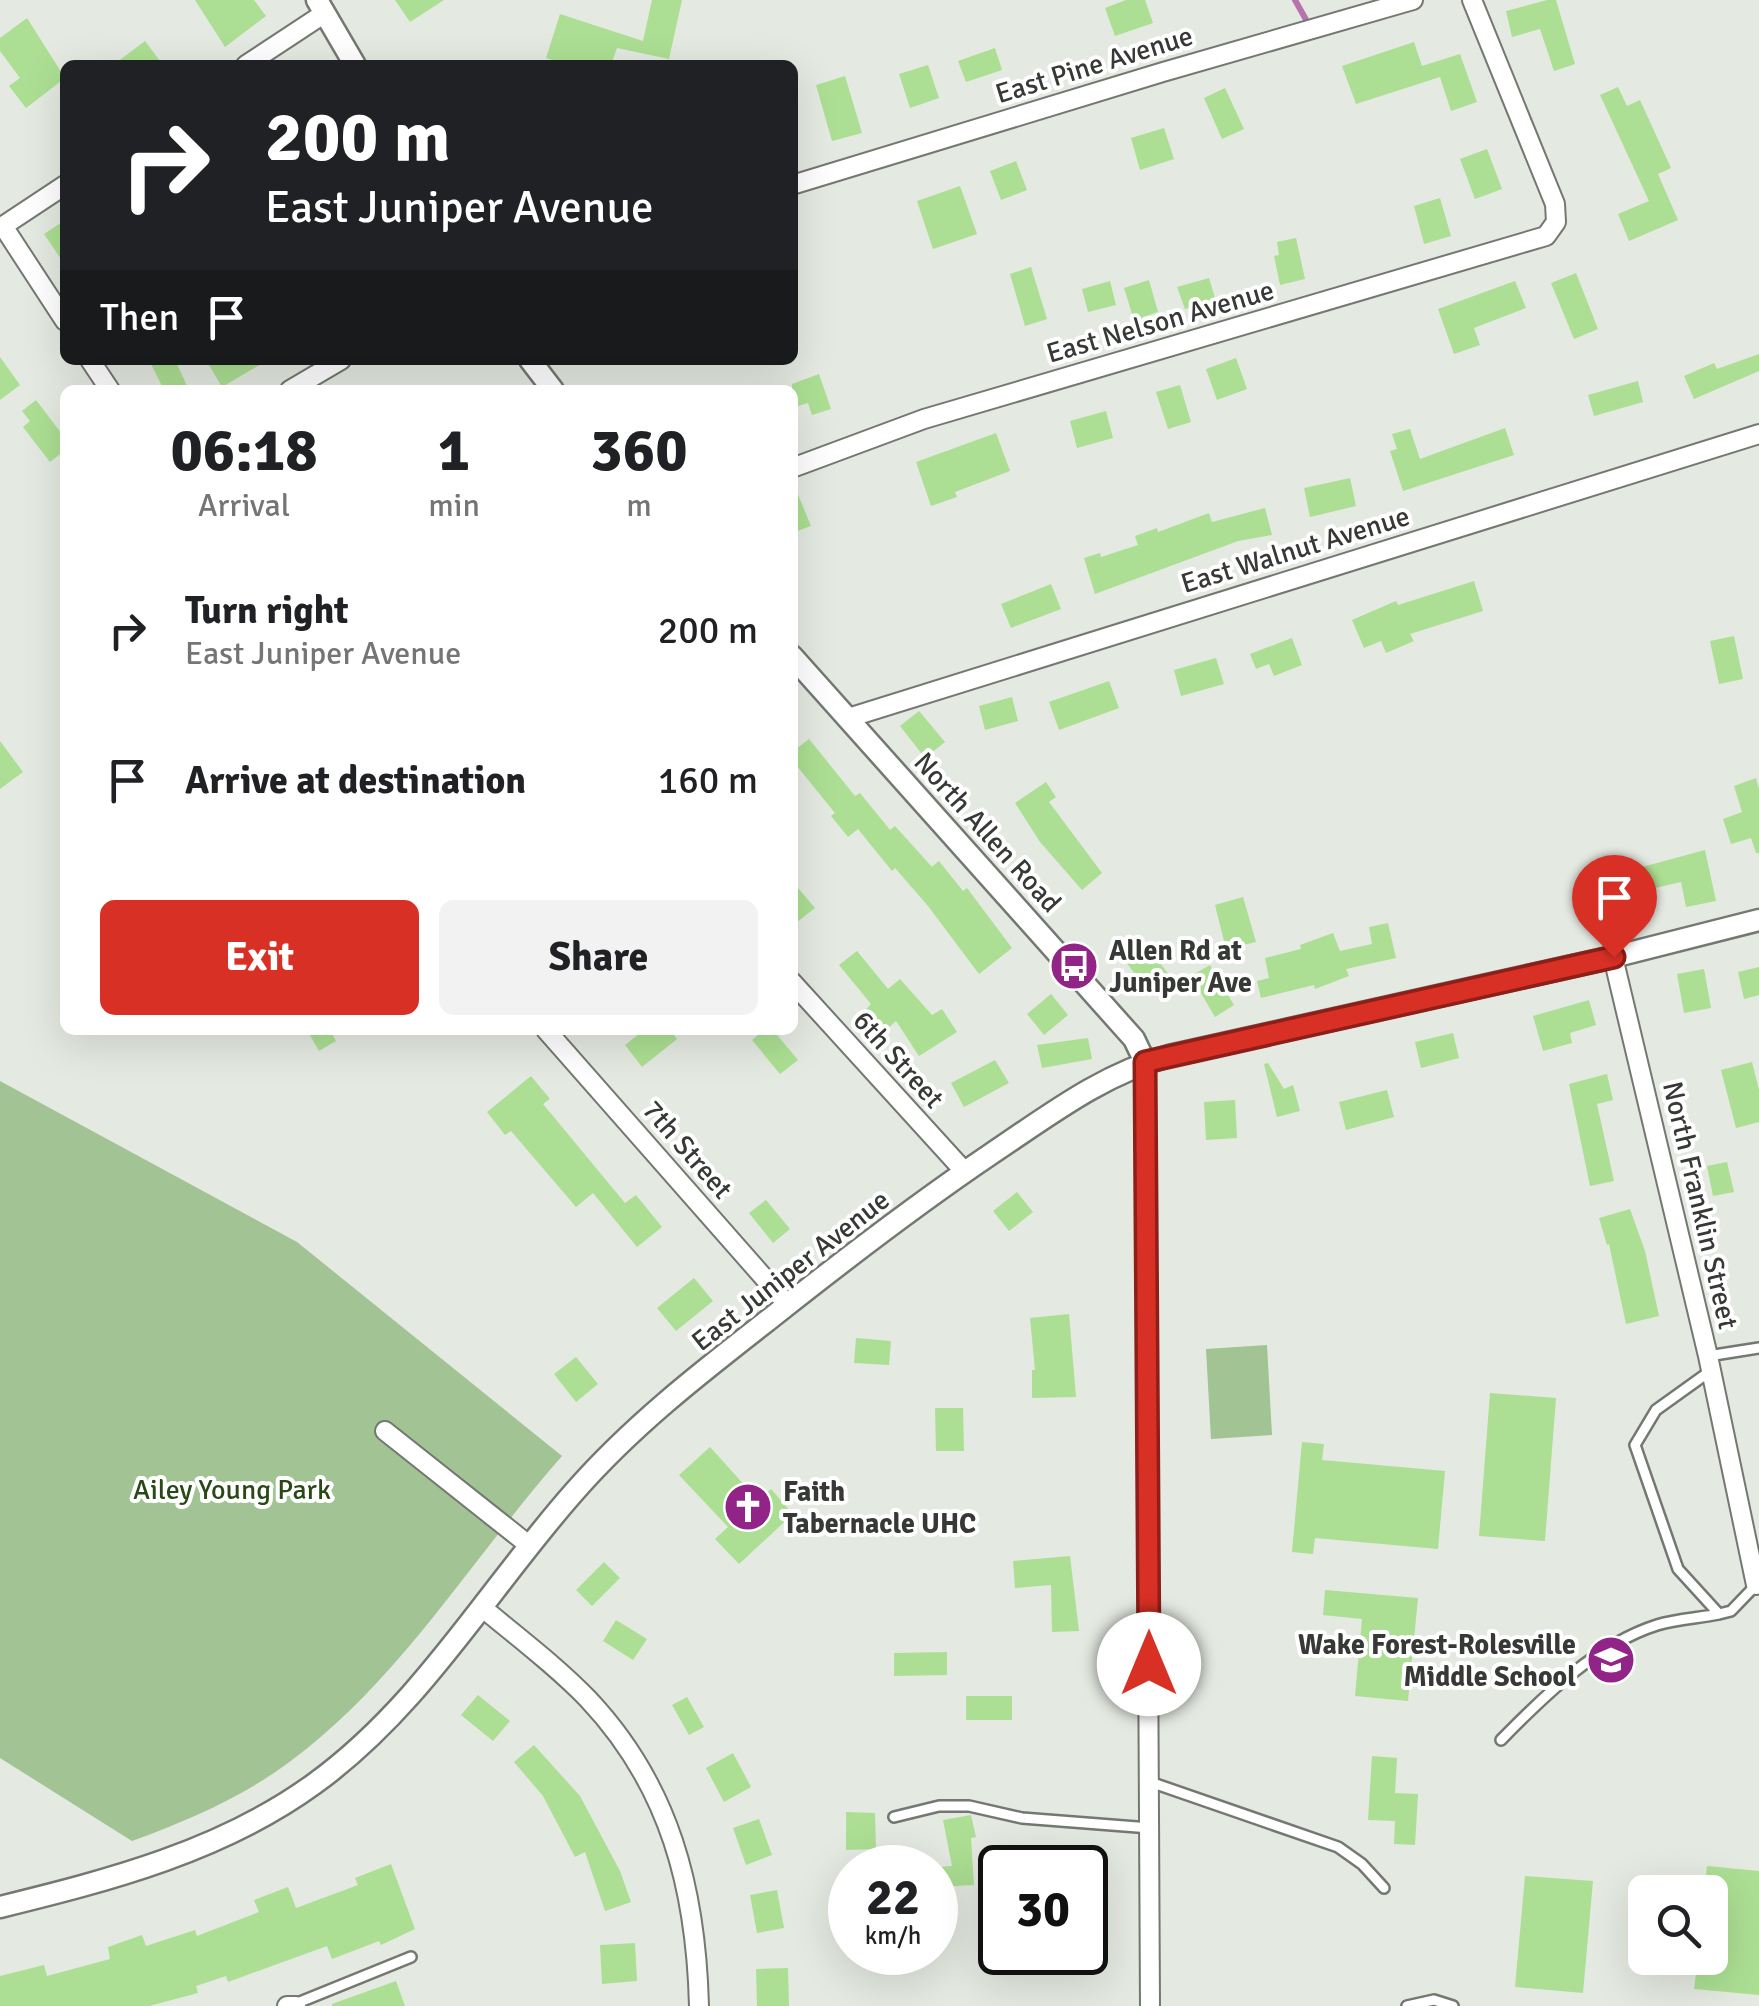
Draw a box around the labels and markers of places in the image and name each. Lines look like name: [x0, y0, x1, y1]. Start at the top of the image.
pin: [1572, 855, 1657, 958]
place label: Allen Rd at Juniper Ave: [1109, 934, 1252, 1000]
bus stop icon: Allen Rd at Juniper Ave: [1048, 940, 1100, 992]
place label: Faith Tabernacle UHC: [783, 1475, 976, 1541]
church icon: Faith Tabernacle UHC: [722, 1481, 774, 1533]
place label: Wake Forest-Rolesville Middle School: [1298, 1628, 1576, 1694]
school or university icon: Wake Forest-Rolesville Middle School: [1585, 1634, 1637, 1686]

